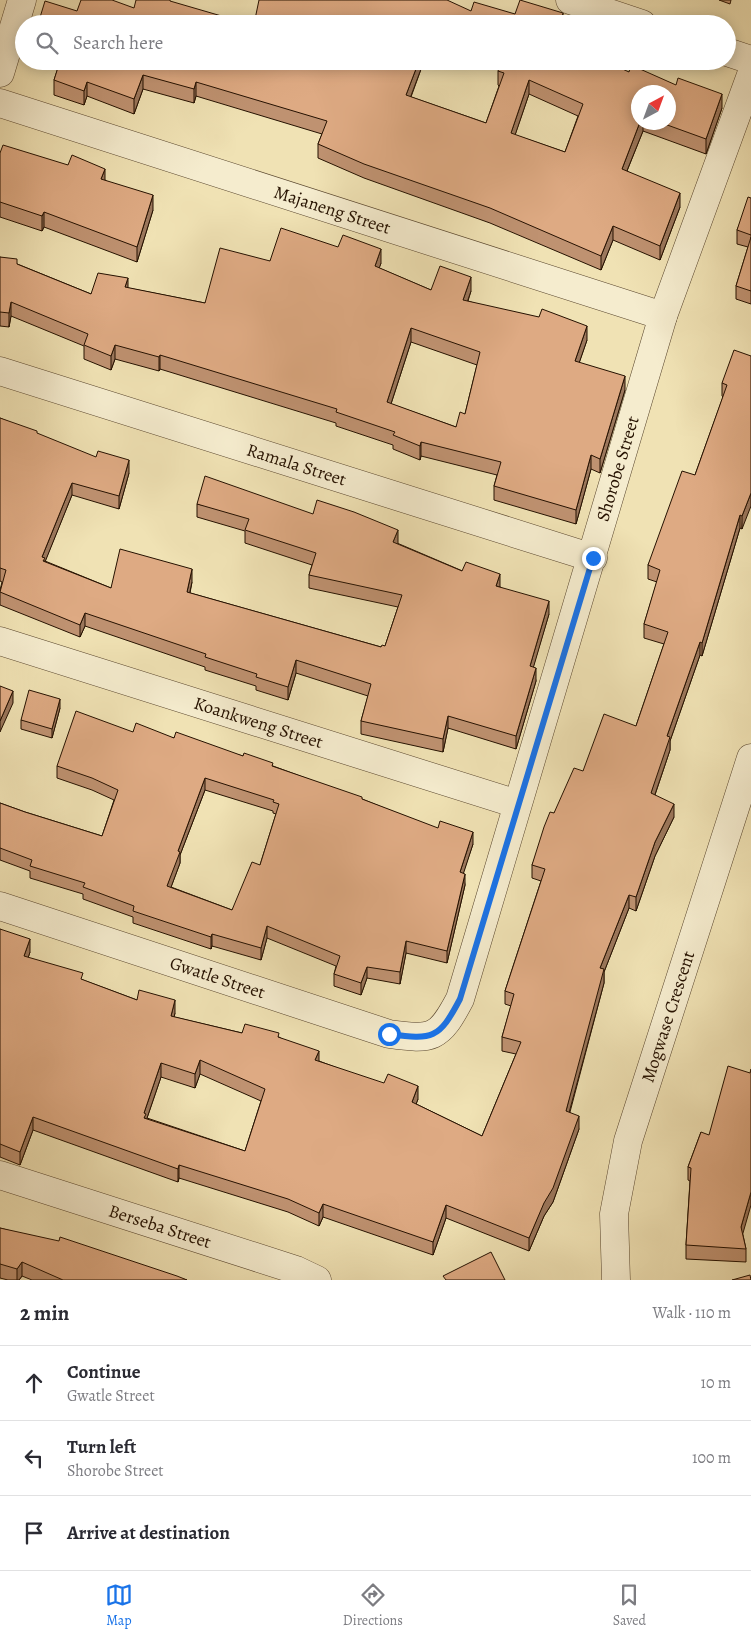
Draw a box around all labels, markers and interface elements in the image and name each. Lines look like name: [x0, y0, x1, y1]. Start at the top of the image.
search box: [15, 15, 736, 70]
icon: search: [33, 29, 61, 57]
text: Search here: [73, 30, 163, 56]
north arrow: [631, 85, 676, 130]
street label: Majaneng Street: [271, 180, 394, 240]
street label: Shorobe Street: [591, 413, 645, 524]
street label: Ramala Street: [244, 438, 349, 491]
route end: [582, 547, 605, 570]
street label: Koankweng Street: [191, 691, 326, 754]
street label: Mogwase Crescent: [636, 948, 700, 1085]
street label: Gwatle Street: [167, 951, 268, 1004]
route start: [378, 1023, 401, 1046]
street label: Berseba Street: [106, 1199, 214, 1254]
text: 2 min: [20, 1299, 69, 1327]
text: Walk · 110 m: [653, 1302, 731, 1324]
text: Continue: [67, 1359, 141, 1385]
icon: ahead: [20, 1369, 48, 1397]
text: 10 m: [701, 1372, 731, 1394]
text: Gwatle Street: [67, 1385, 155, 1407]
text: Turn left: [67, 1434, 136, 1460]
icon: left: [20, 1444, 48, 1472]
text: 100 m: [692, 1447, 731, 1469]
text: Shorobe Street: [67, 1460, 164, 1482]
icon: arrive: [20, 1519, 48, 1547]
text: Arrive at destination: [67, 1520, 230, 1546]
tab: Map: [105, 1581, 133, 1630]
tab: Directions: [343, 1581, 403, 1630]
tab: Saved: [613, 1581, 646, 1630]

